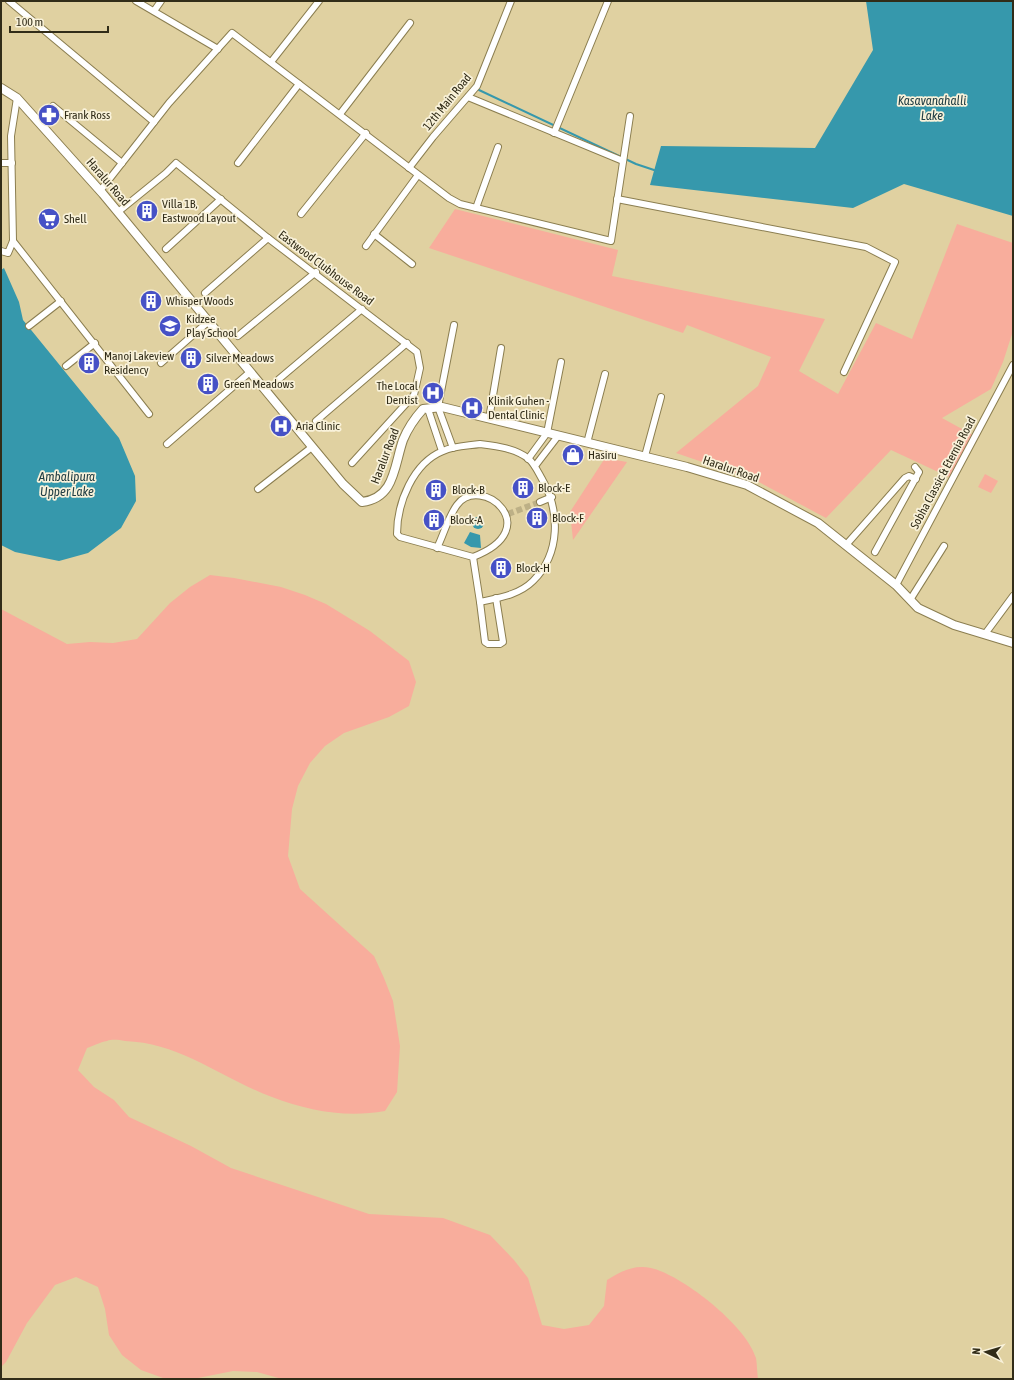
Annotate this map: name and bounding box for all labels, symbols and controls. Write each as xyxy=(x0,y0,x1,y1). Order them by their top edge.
scale bar xyxy=(10,8,108,34)
text: 100 m xyxy=(16,15,43,29)
street label: 12th Main Road xyxy=(420,71,474,133)
water label: Kasavanahalli Lake xyxy=(898,93,966,123)
pharmacy icon: Frank Ross xyxy=(36,102,62,128)
place label: Frank Ross xyxy=(64,108,110,122)
street label: Haralur Road xyxy=(84,155,132,209)
place label: Villa 1B, Eastwood Layout xyxy=(162,197,237,225)
building icon: Villa 1B, Eastwood Layout xyxy=(134,198,160,224)
supermarket icon: Shell xyxy=(36,206,62,232)
place label: Shell xyxy=(64,212,87,226)
street label: Eastwood Clubhouse Road xyxy=(276,228,376,308)
building icon: Whisper Woods xyxy=(138,288,164,314)
place label: Whisper Woods xyxy=(166,294,233,308)
place label: Kidzee Play School xyxy=(186,312,238,340)
school or university icon: Kidzee Play School xyxy=(157,313,183,339)
building icon: Silver Meadows xyxy=(178,345,204,371)
place label: Manoj Lakeview Residency xyxy=(104,349,174,377)
building icon: Manoj Lakeview Residency xyxy=(76,350,102,376)
place label: Silver Meadows xyxy=(206,351,274,365)
building icon: Green Meadows xyxy=(195,371,221,397)
place label: Green Meadows xyxy=(224,377,294,391)
place label: The Local Dentist xyxy=(377,379,419,407)
hospital icon: The Local Dentist xyxy=(420,380,446,406)
place label: Klinik Guhen - Dental Clinic xyxy=(488,394,549,422)
hospital icon: Klinik Guhen - Dental Clinic xyxy=(459,395,485,421)
hospital icon: Aria Clinic xyxy=(268,413,294,439)
street label: Sobha Classic & Eternia Road xyxy=(907,415,979,531)
place label: Aria Clinic xyxy=(296,419,340,433)
street label: Haralur Road xyxy=(368,426,402,486)
shop icon: Hasiru xyxy=(560,442,586,468)
place label: Hasiru xyxy=(588,448,617,462)
street label: Haralur Road xyxy=(701,453,761,485)
water label: Ambalipura Upper Lake xyxy=(38,469,95,499)
building icon: Block-E xyxy=(510,475,536,501)
building icon: Block-B xyxy=(423,477,449,503)
place label: Block-E xyxy=(538,481,570,495)
place label: Block-B xyxy=(452,483,485,497)
building icon: Block-F xyxy=(524,505,550,531)
building icon: Block-A xyxy=(421,507,447,533)
place label: Block-F xyxy=(552,511,584,525)
place label: Block-A xyxy=(450,513,483,527)
building icon: Block-H xyxy=(488,555,514,581)
place label: Block-H xyxy=(516,561,550,575)
north arrow xyxy=(966,1332,1006,1372)
text: N xyxy=(970,1347,982,1355)

